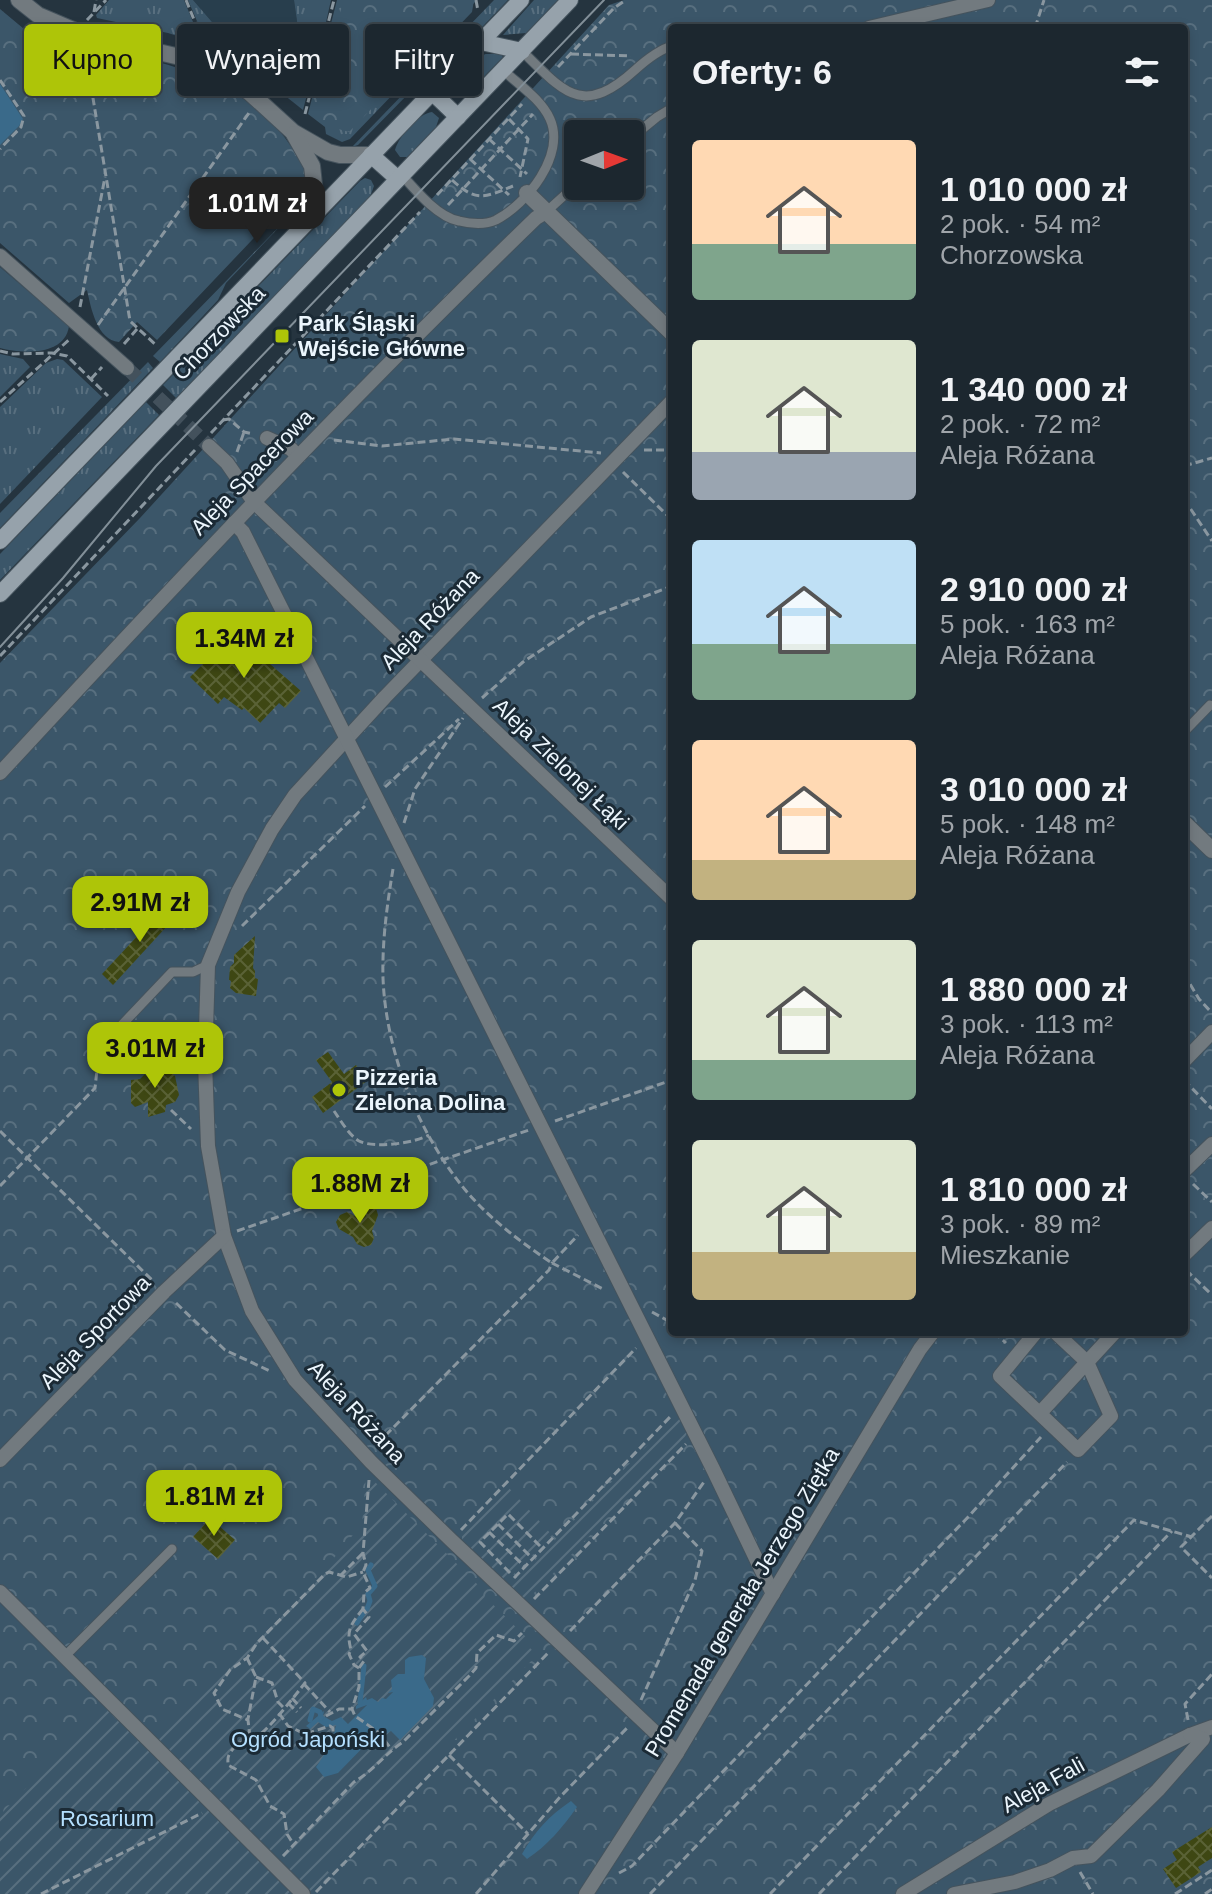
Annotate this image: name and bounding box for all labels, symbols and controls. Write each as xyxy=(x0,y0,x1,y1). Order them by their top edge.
chip: Kupno xyxy=(24,24,161,96)
chip: Wynajem xyxy=(177,24,349,96)
chip: Filtry xyxy=(365,24,482,96)
icon: filters xyxy=(1120,50,1164,94)
text: Oferty: 6 xyxy=(692,53,832,91)
north arrow xyxy=(564,120,644,200)
map controls xyxy=(564,120,644,200)
text: 1 010 000 zł xyxy=(940,170,1127,208)
icon: home xyxy=(756,172,852,268)
pin: 1.01M zł xyxy=(174,177,340,245)
text: 1.01M zł xyxy=(207,188,307,218)
text: 2 pok. · 54 m² xyxy=(940,209,1100,239)
text: Chorzowska xyxy=(940,240,1083,270)
street label: Chorzowska xyxy=(168,280,271,385)
place label: Park Śląski Wejście Główne xyxy=(298,311,465,361)
marker: Park Śląski Wejście Główne xyxy=(273,327,291,345)
text: 1 340 000 zł xyxy=(940,370,1127,408)
icon: home xyxy=(756,372,852,468)
street label: Aleja Spacerowa xyxy=(186,403,319,540)
text: 2 pok. · 72 m² xyxy=(940,409,1100,439)
text: Aleja Różana xyxy=(940,440,1095,470)
street label: Aleja Różana xyxy=(376,563,485,675)
text: 2 910 000 zł xyxy=(940,570,1127,608)
icon: home xyxy=(756,572,852,668)
text: 5 pok. · 163 m² xyxy=(940,609,1115,639)
pin: 1.34M zł xyxy=(161,612,327,680)
text: 1.34M zł xyxy=(194,623,294,653)
text: Aleja Różana xyxy=(940,640,1095,670)
street label: Aleja Zielonej Łąki xyxy=(488,693,634,835)
text: 3 010 000 zł xyxy=(940,770,1127,808)
icon: home xyxy=(756,772,852,868)
text: 5 pok. · 148 m² xyxy=(940,809,1115,839)
text: Aleja Różana xyxy=(940,840,1095,870)
pin: 2.91M zł xyxy=(57,876,223,944)
text: 2.91M zł xyxy=(90,887,190,917)
text: 1 880 000 zł xyxy=(940,970,1127,1008)
icon: home xyxy=(756,972,852,1068)
text: 3 pok. · 113 m² xyxy=(940,1009,1113,1039)
pin: 3.01M zł xyxy=(72,1022,238,1090)
text: 3.01M zł xyxy=(105,1033,205,1063)
text: Aleja Różana xyxy=(940,1040,1095,1070)
place label: Pizzeria Zielona Dolina xyxy=(355,1065,506,1115)
marker: Pizzeria Zielona Dolina xyxy=(330,1081,348,1099)
pin: 1.88M zł xyxy=(277,1157,443,1225)
text: 1.88M zł xyxy=(310,1168,410,1198)
text: 1 810 000 zł xyxy=(940,1170,1127,1208)
icon: home xyxy=(756,1172,852,1268)
text: 3 pok. · 89 m² xyxy=(940,1209,1100,1239)
text: Mieszkanie xyxy=(940,1240,1070,1270)
street label: Aleja Sportowa xyxy=(35,1270,156,1394)
street label: Aleja Różana xyxy=(303,1356,411,1469)
street label: Promenada generała Jerzego Ziętka xyxy=(640,1442,845,1761)
pin: 1.81M zł xyxy=(131,1470,297,1538)
text: 1.81M zł xyxy=(164,1481,264,1511)
park label: Ogród Japoński xyxy=(231,1727,385,1752)
street label: Aleja Fali xyxy=(997,1752,1089,1818)
park label: Rosarium xyxy=(60,1806,154,1831)

